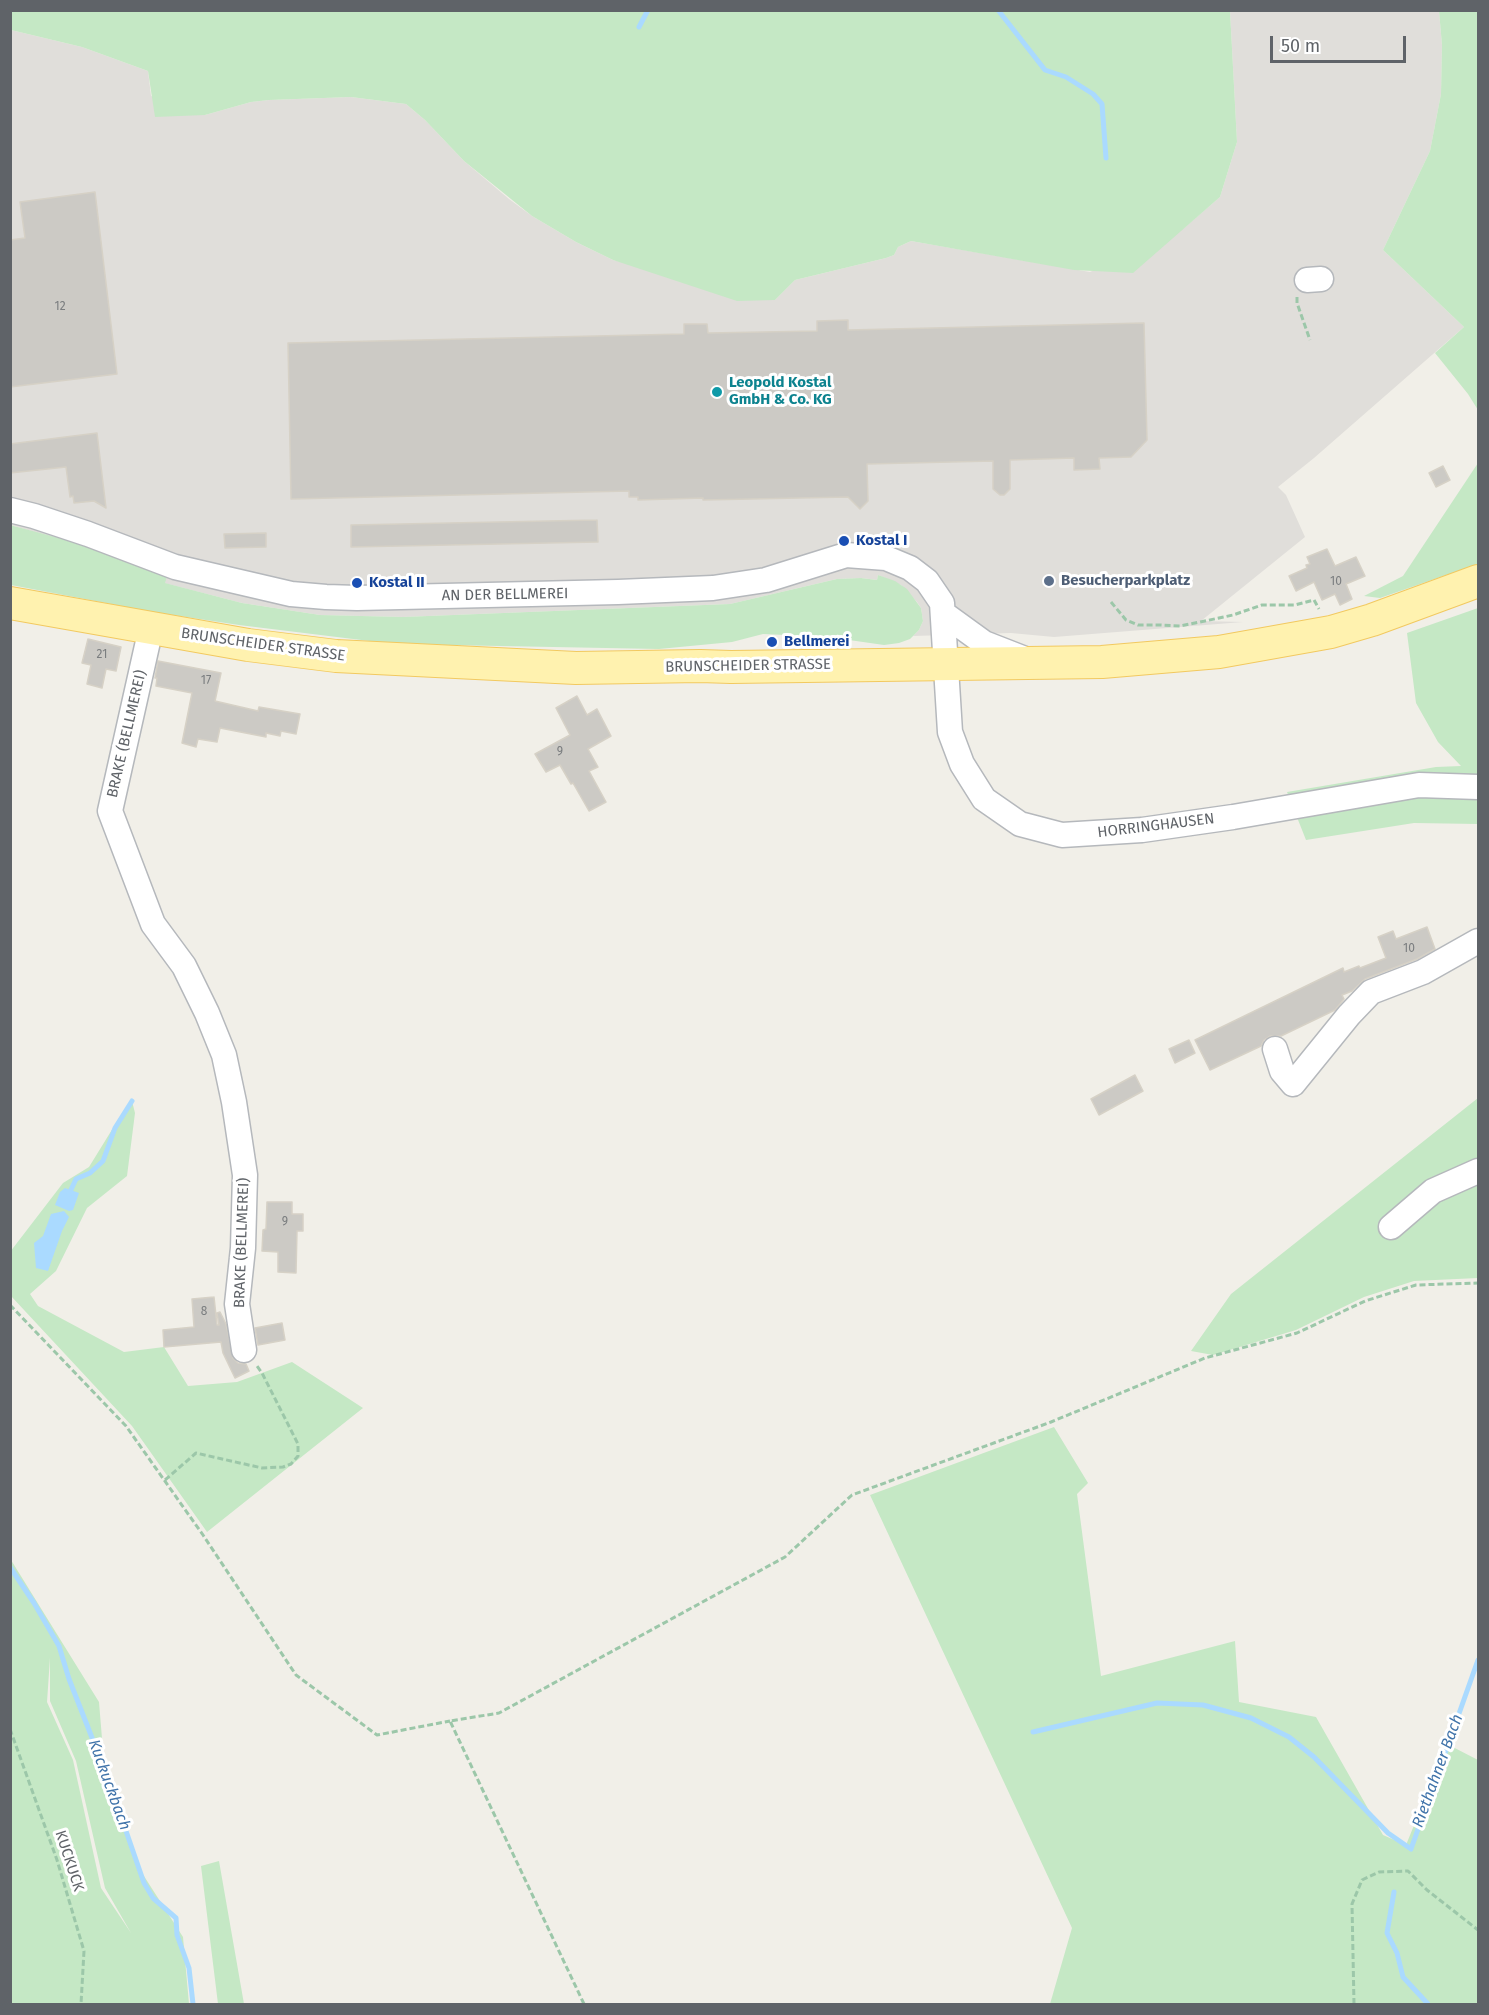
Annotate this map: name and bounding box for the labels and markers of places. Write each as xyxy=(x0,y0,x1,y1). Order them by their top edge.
place label: Leopold Kostal GmbH & Co. KG xyxy=(729,374,832,409)
marker: Leopold Kostal GmbH & Co. KG xyxy=(710,385,724,399)
place label: Kostal I xyxy=(856,532,907,550)
marker: Kostal I xyxy=(837,534,851,548)
place label: Besucherparkplatz xyxy=(1061,572,1190,590)
place label: Kostal II xyxy=(369,574,425,592)
marker: Besucherparkplatz xyxy=(1042,574,1056,588)
marker: Kostal II xyxy=(350,576,364,590)
place label: Bellmerei xyxy=(784,633,849,651)
marker: Bellmerei xyxy=(765,635,779,649)

